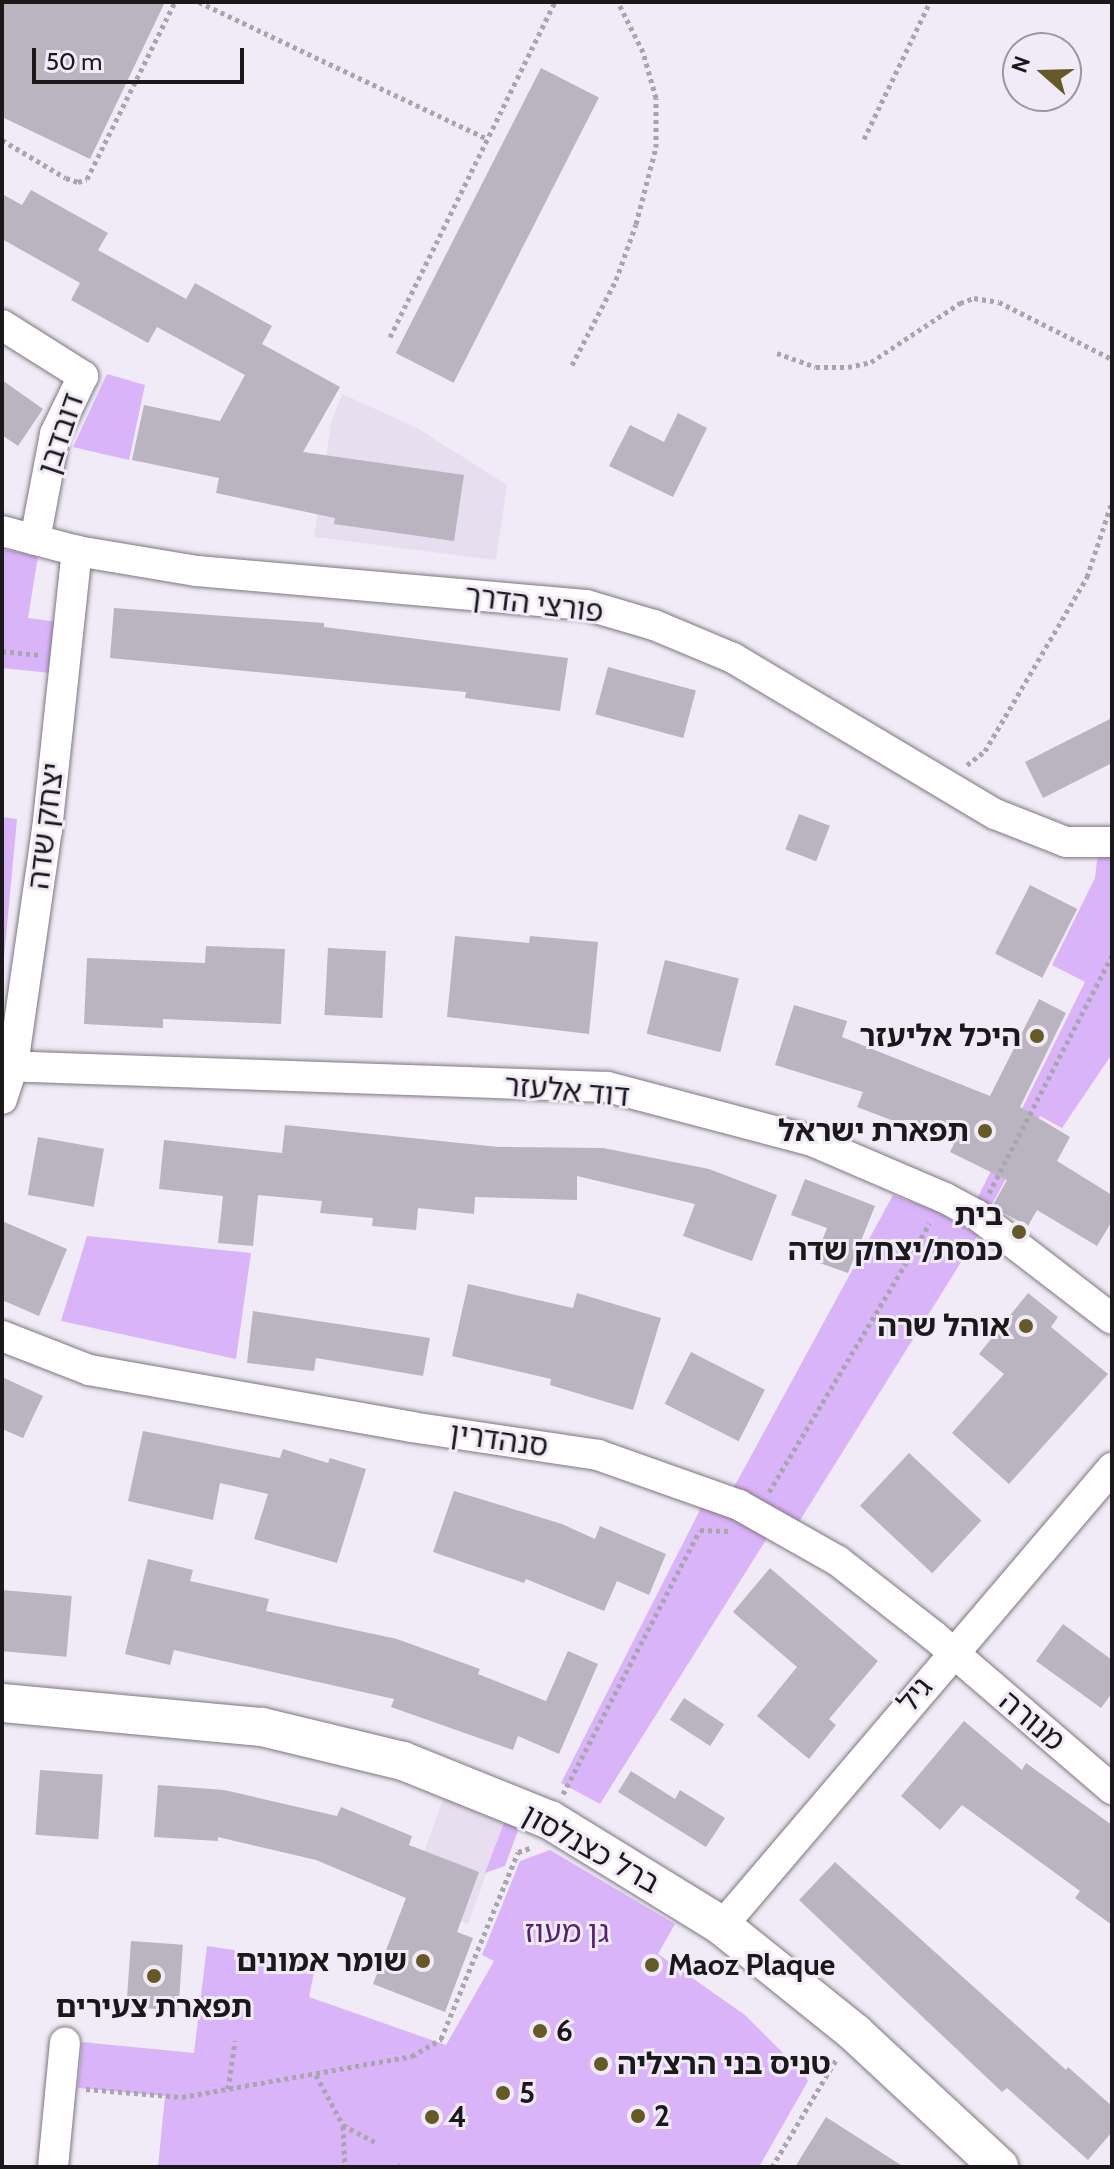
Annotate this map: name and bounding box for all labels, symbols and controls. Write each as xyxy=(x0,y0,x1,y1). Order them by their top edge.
scale bar xyxy=(36,32,248,82)
north arrow xyxy=(1002,32,1082,112)
text: 50 m xyxy=(46,47,102,76)
text: N xyxy=(1006,52,1036,76)
street label: דובדבן xyxy=(30,388,92,480)
street label: פורצי הדרך xyxy=(462,578,606,630)
street label: יצחק שדה xyxy=(20,761,72,891)
place label: היכל אליעזר xyxy=(859,1018,1021,1054)
marker: היכל אליעזר xyxy=(1028,1027,1046,1045)
street label: דוד אלעזר xyxy=(503,1068,631,1114)
place label: תפארת ישראל xyxy=(778,1113,969,1149)
marker: תפארת ישראל xyxy=(976,1122,994,1140)
place label: בית כנסת/יצחק שדה xyxy=(788,1197,1003,1268)
marker: בית כנסת/יצחק שדה xyxy=(1010,1223,1028,1241)
place label: אוהל שרה xyxy=(877,1308,1010,1344)
marker: אוהל שרה xyxy=(1017,1317,1035,1335)
street label: סנהדרין xyxy=(447,1415,551,1465)
street label: גיל xyxy=(890,1670,940,1720)
street label: מנורה xyxy=(992,1683,1072,1759)
street label: ברל כצנלסון xyxy=(516,1797,666,1901)
park label: גן מעוז xyxy=(525,1914,609,1950)
place label: שומר אמונים xyxy=(236,1943,407,1979)
place label: Maoz Plaque xyxy=(668,1947,835,1983)
marker: שומר אמונים xyxy=(414,1952,432,1970)
marker: Maoz Plaque xyxy=(643,1956,661,1974)
marker: תפארת צעירים xyxy=(145,1967,163,1985)
place label: תפארת צעירים xyxy=(56,1989,252,2025)
place label: 6 xyxy=(556,2013,573,2049)
marker: 6 xyxy=(531,2022,549,2040)
place label: טניס בני הרצליה xyxy=(617,2046,831,2082)
marker: טניס בני הרצליה xyxy=(592,2055,610,2073)
place label: 5 xyxy=(519,2075,535,2111)
marker: 5 xyxy=(494,2084,512,2102)
place label: 2 xyxy=(654,2098,670,2134)
place label: 4 xyxy=(448,2099,467,2135)
marker: 2 xyxy=(629,2107,647,2125)
marker: 4 xyxy=(423,2108,441,2126)

